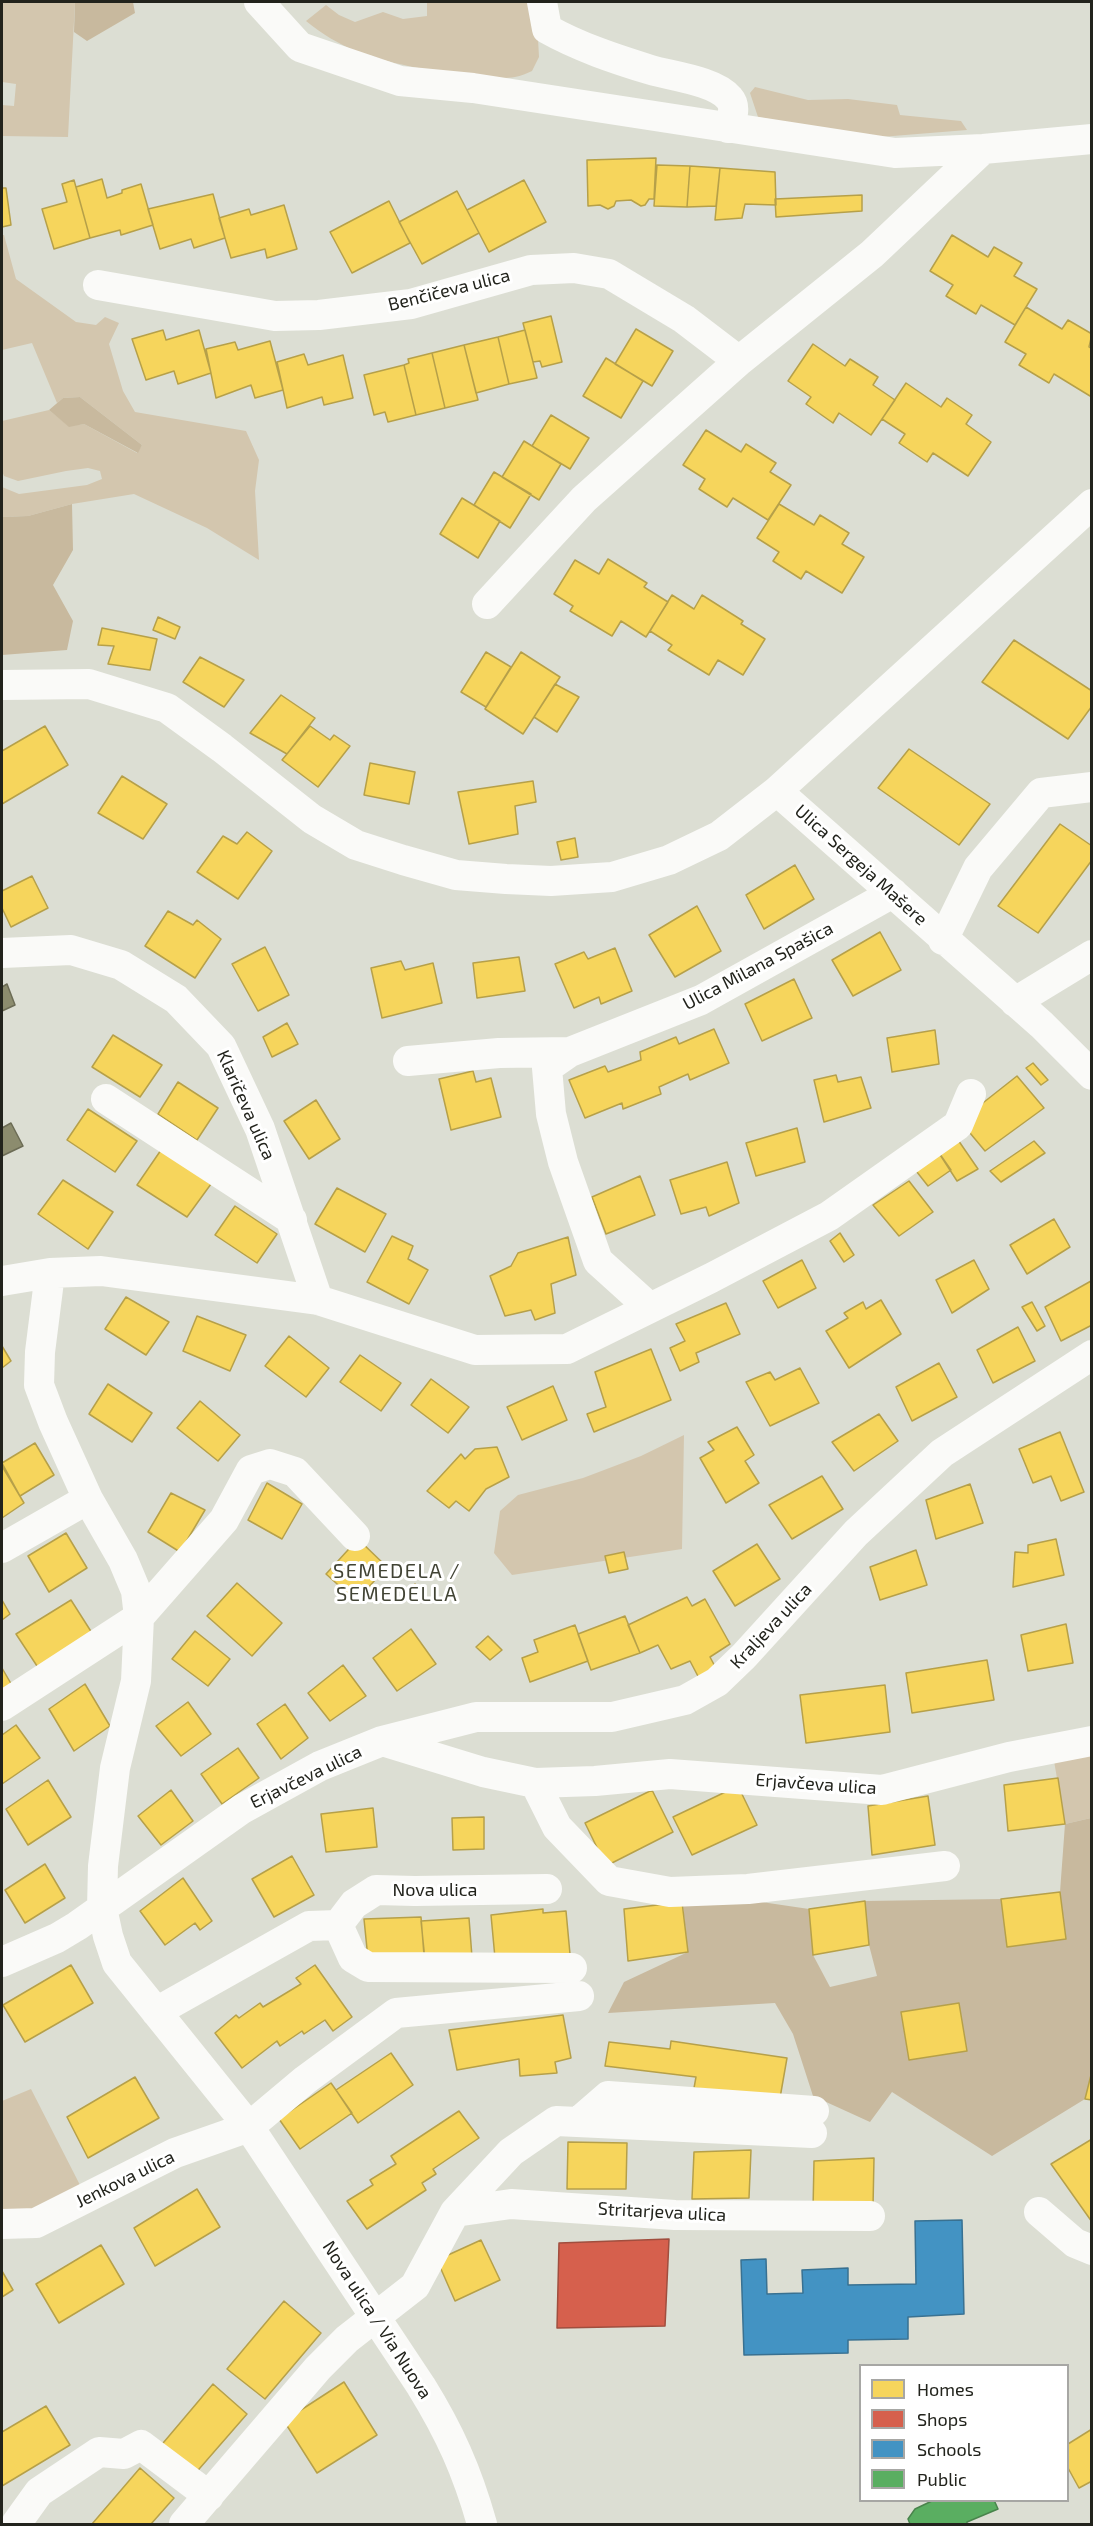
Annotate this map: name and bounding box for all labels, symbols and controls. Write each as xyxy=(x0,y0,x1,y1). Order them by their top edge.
street label: Benčičeva ulica xyxy=(386,264,512,316)
street label: Ulica Sergeja Mašere xyxy=(790,800,932,930)
street label: Ulica Milana Spašica xyxy=(679,917,837,1015)
street label: Klaričeva ulica xyxy=(212,1047,280,1163)
district label: SEMEDELA / SEMEDELLA xyxy=(333,1559,461,1606)
street label: Kraljeva ulica xyxy=(726,1579,816,1673)
street label: Erjavčeva ulica xyxy=(247,1741,365,1813)
street label: Erjavčeva ulica xyxy=(755,1769,877,1799)
street label: Nova ulica xyxy=(393,1879,477,1901)
street label: Jenkova ulica xyxy=(72,2146,178,2212)
street label: Stritarjeva ulica xyxy=(597,2198,727,2226)
street label: Nova ulica / Via Nuova xyxy=(318,2237,436,2403)
legend xyxy=(859,2364,1069,2502)
text: Homes xyxy=(917,2378,974,2400)
text: Shops xyxy=(917,2408,967,2430)
text: Schools xyxy=(917,2438,981,2460)
text: Public xyxy=(917,2468,967,2490)

